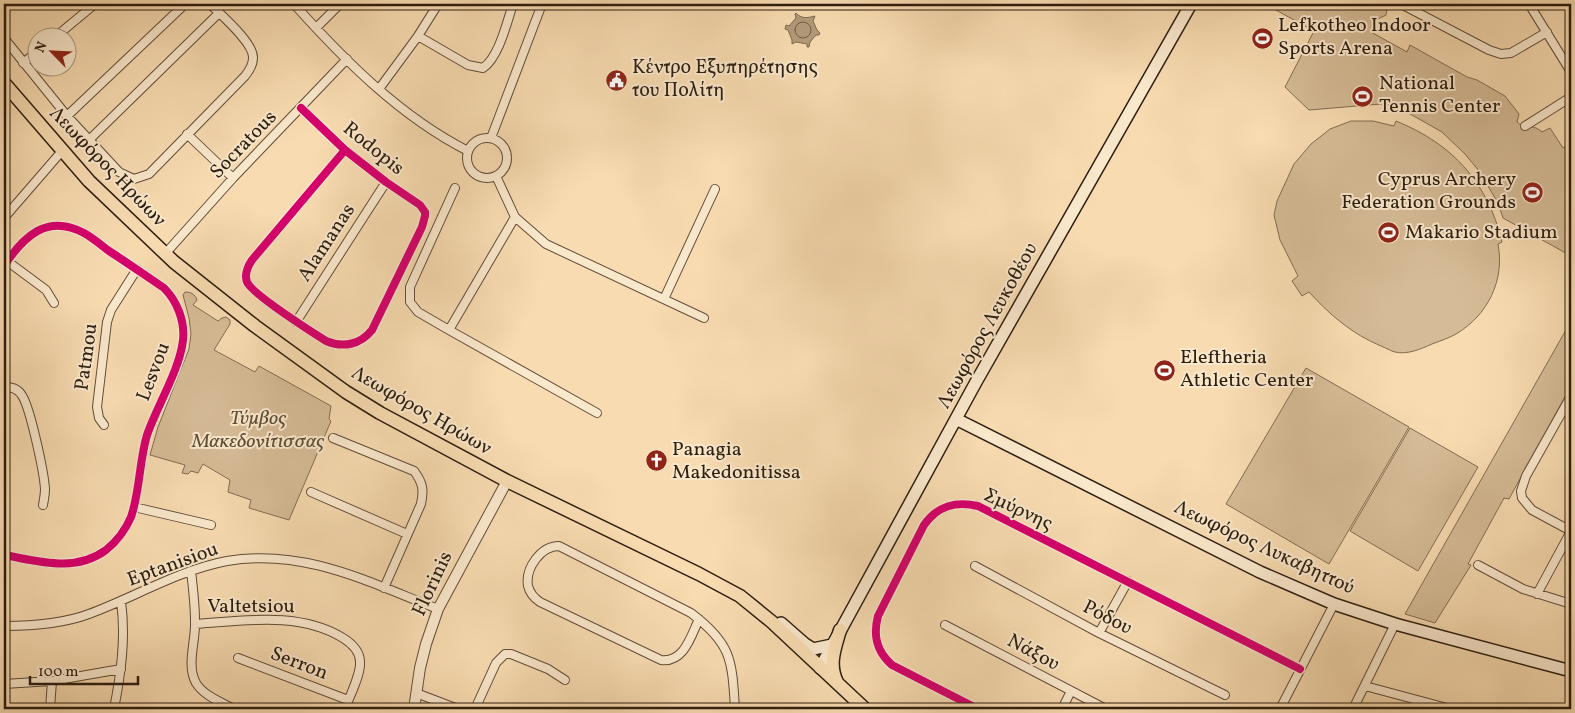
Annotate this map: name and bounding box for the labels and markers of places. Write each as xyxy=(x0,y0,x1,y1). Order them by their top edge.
place label: Lefkotheo Indoor Sports Arena xyxy=(1278,12,1431,63)
sports icon: Lefkotheo Indoor Sports Arena xyxy=(1250,26,1274,50)
place label: Κέντρο Εξυπηρέτησης του Πολίτη xyxy=(632,54,818,105)
public building icon: Κέντρο Εξυπηρέτησης του Πολίτη xyxy=(604,68,628,92)
place label: National Tennis Center xyxy=(1379,70,1500,121)
sports icon: National Tennis Center xyxy=(1351,84,1375,108)
place label: Cyprus Archery Federation Grounds xyxy=(1341,166,1516,217)
sports icon: Cyprus Archery Federation Grounds xyxy=(1520,180,1544,204)
place label: Makario Stadium xyxy=(1405,219,1558,247)
sports icon: Makario Stadium xyxy=(1377,221,1401,245)
place label: Eleftheria Athletic Center xyxy=(1180,344,1313,395)
sports icon: Eleftheria Athletic Center xyxy=(1152,358,1176,382)
place label: Panagia Makedonitissa xyxy=(672,436,801,487)
church icon: Panagia Makedonitissa xyxy=(644,449,668,473)

